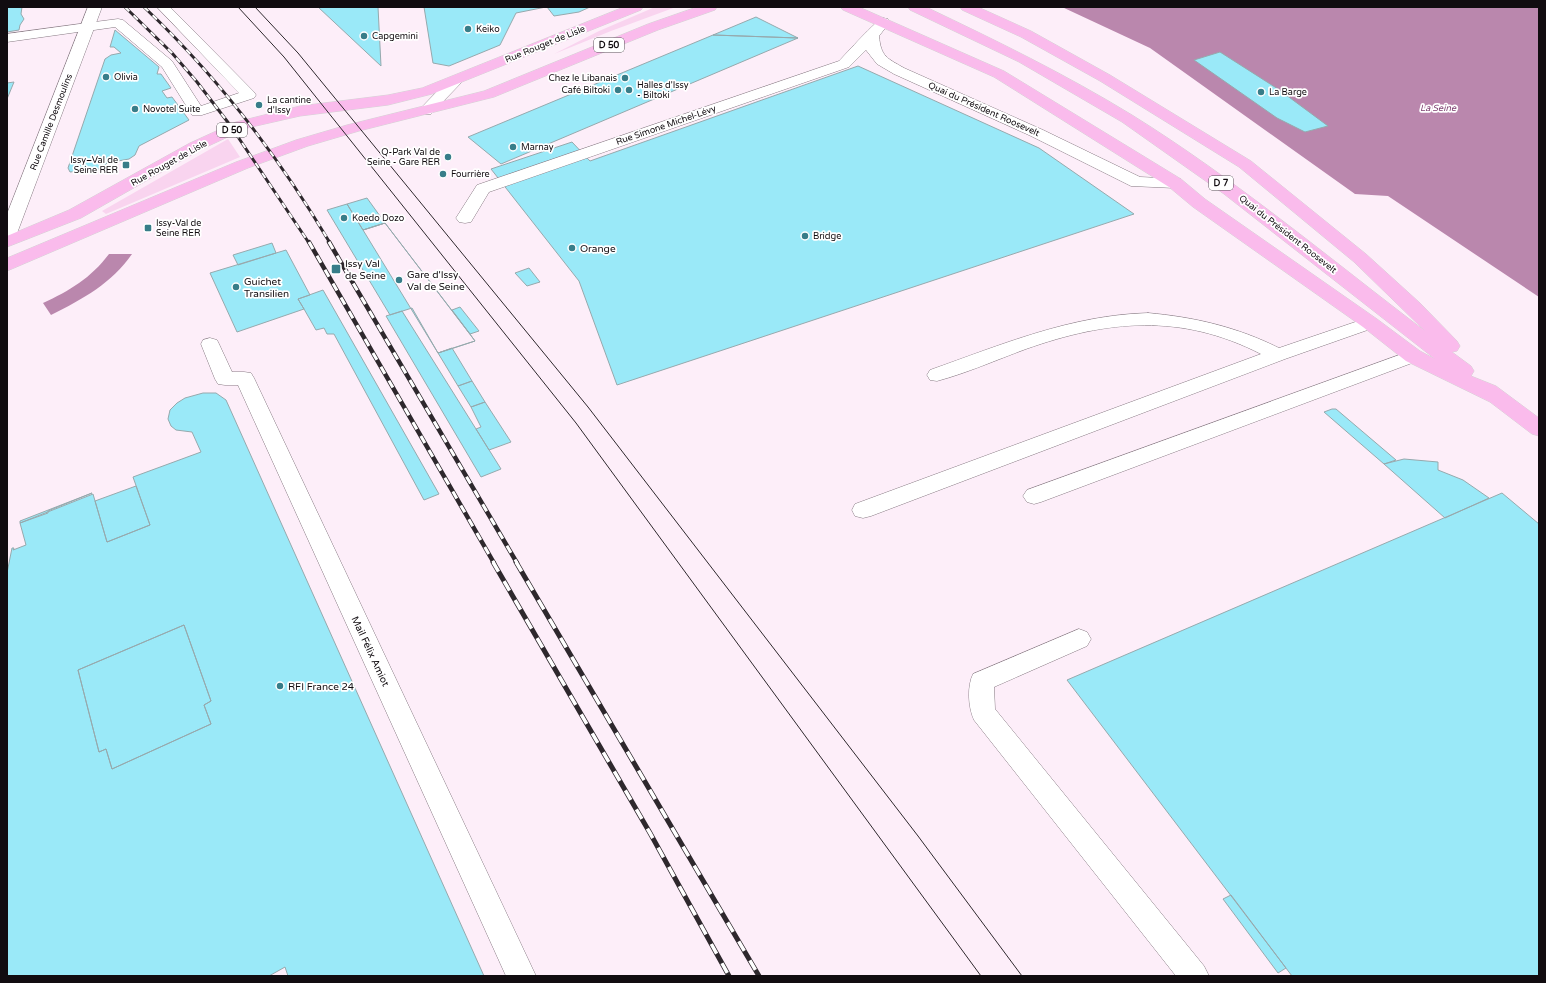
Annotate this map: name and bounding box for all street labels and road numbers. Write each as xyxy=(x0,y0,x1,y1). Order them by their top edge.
street label: Rue Rouget de Lisle xyxy=(504,23,587,66)
road number: D 50 xyxy=(594,38,624,52)
street label: Rue Camille Desmoulins xyxy=(28,72,75,172)
street label: Quai du Président Roosevelt xyxy=(926,80,1042,139)
street label: Rue Simone Michel-Lévy xyxy=(615,103,718,148)
road number: D 50 xyxy=(217,123,247,137)
street label: Rue Rouget de Lisle xyxy=(129,138,209,189)
road number: D 7 xyxy=(1209,176,1233,190)
street label: Quai du Président Roosevelt xyxy=(1237,193,1339,276)
street label: Mail Félix Amiot xyxy=(349,614,392,689)

